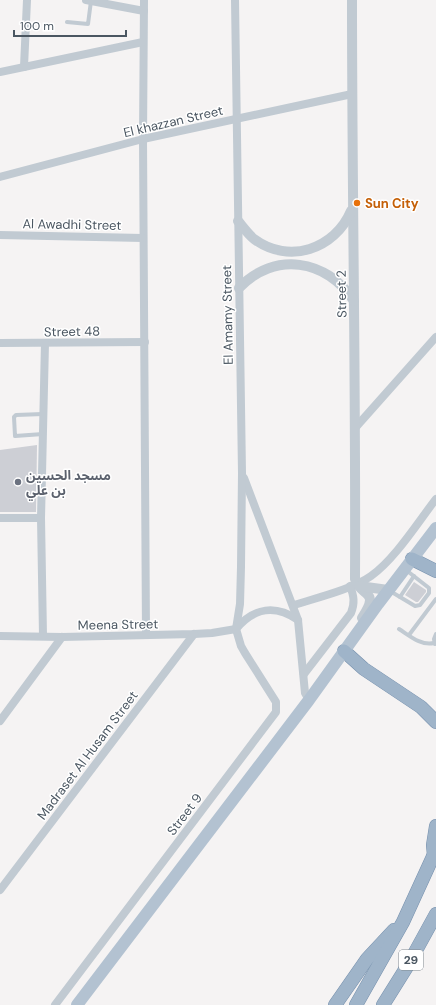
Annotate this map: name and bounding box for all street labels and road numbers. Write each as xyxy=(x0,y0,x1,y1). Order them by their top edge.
street label: El khazzan Street xyxy=(122,102,224,141)
street label: Al Awadhi Street xyxy=(22,215,122,234)
street label: El Amamy Street xyxy=(218,265,237,365)
street label: Street 2 xyxy=(333,270,350,318)
street label: Street 48 xyxy=(44,323,100,340)
street label: Meena Street xyxy=(78,615,158,634)
street label: Madraset Al Husam Street xyxy=(33,687,141,823)
street label: Street 9 xyxy=(163,790,206,839)
road number: 29 xyxy=(399,950,423,970)

